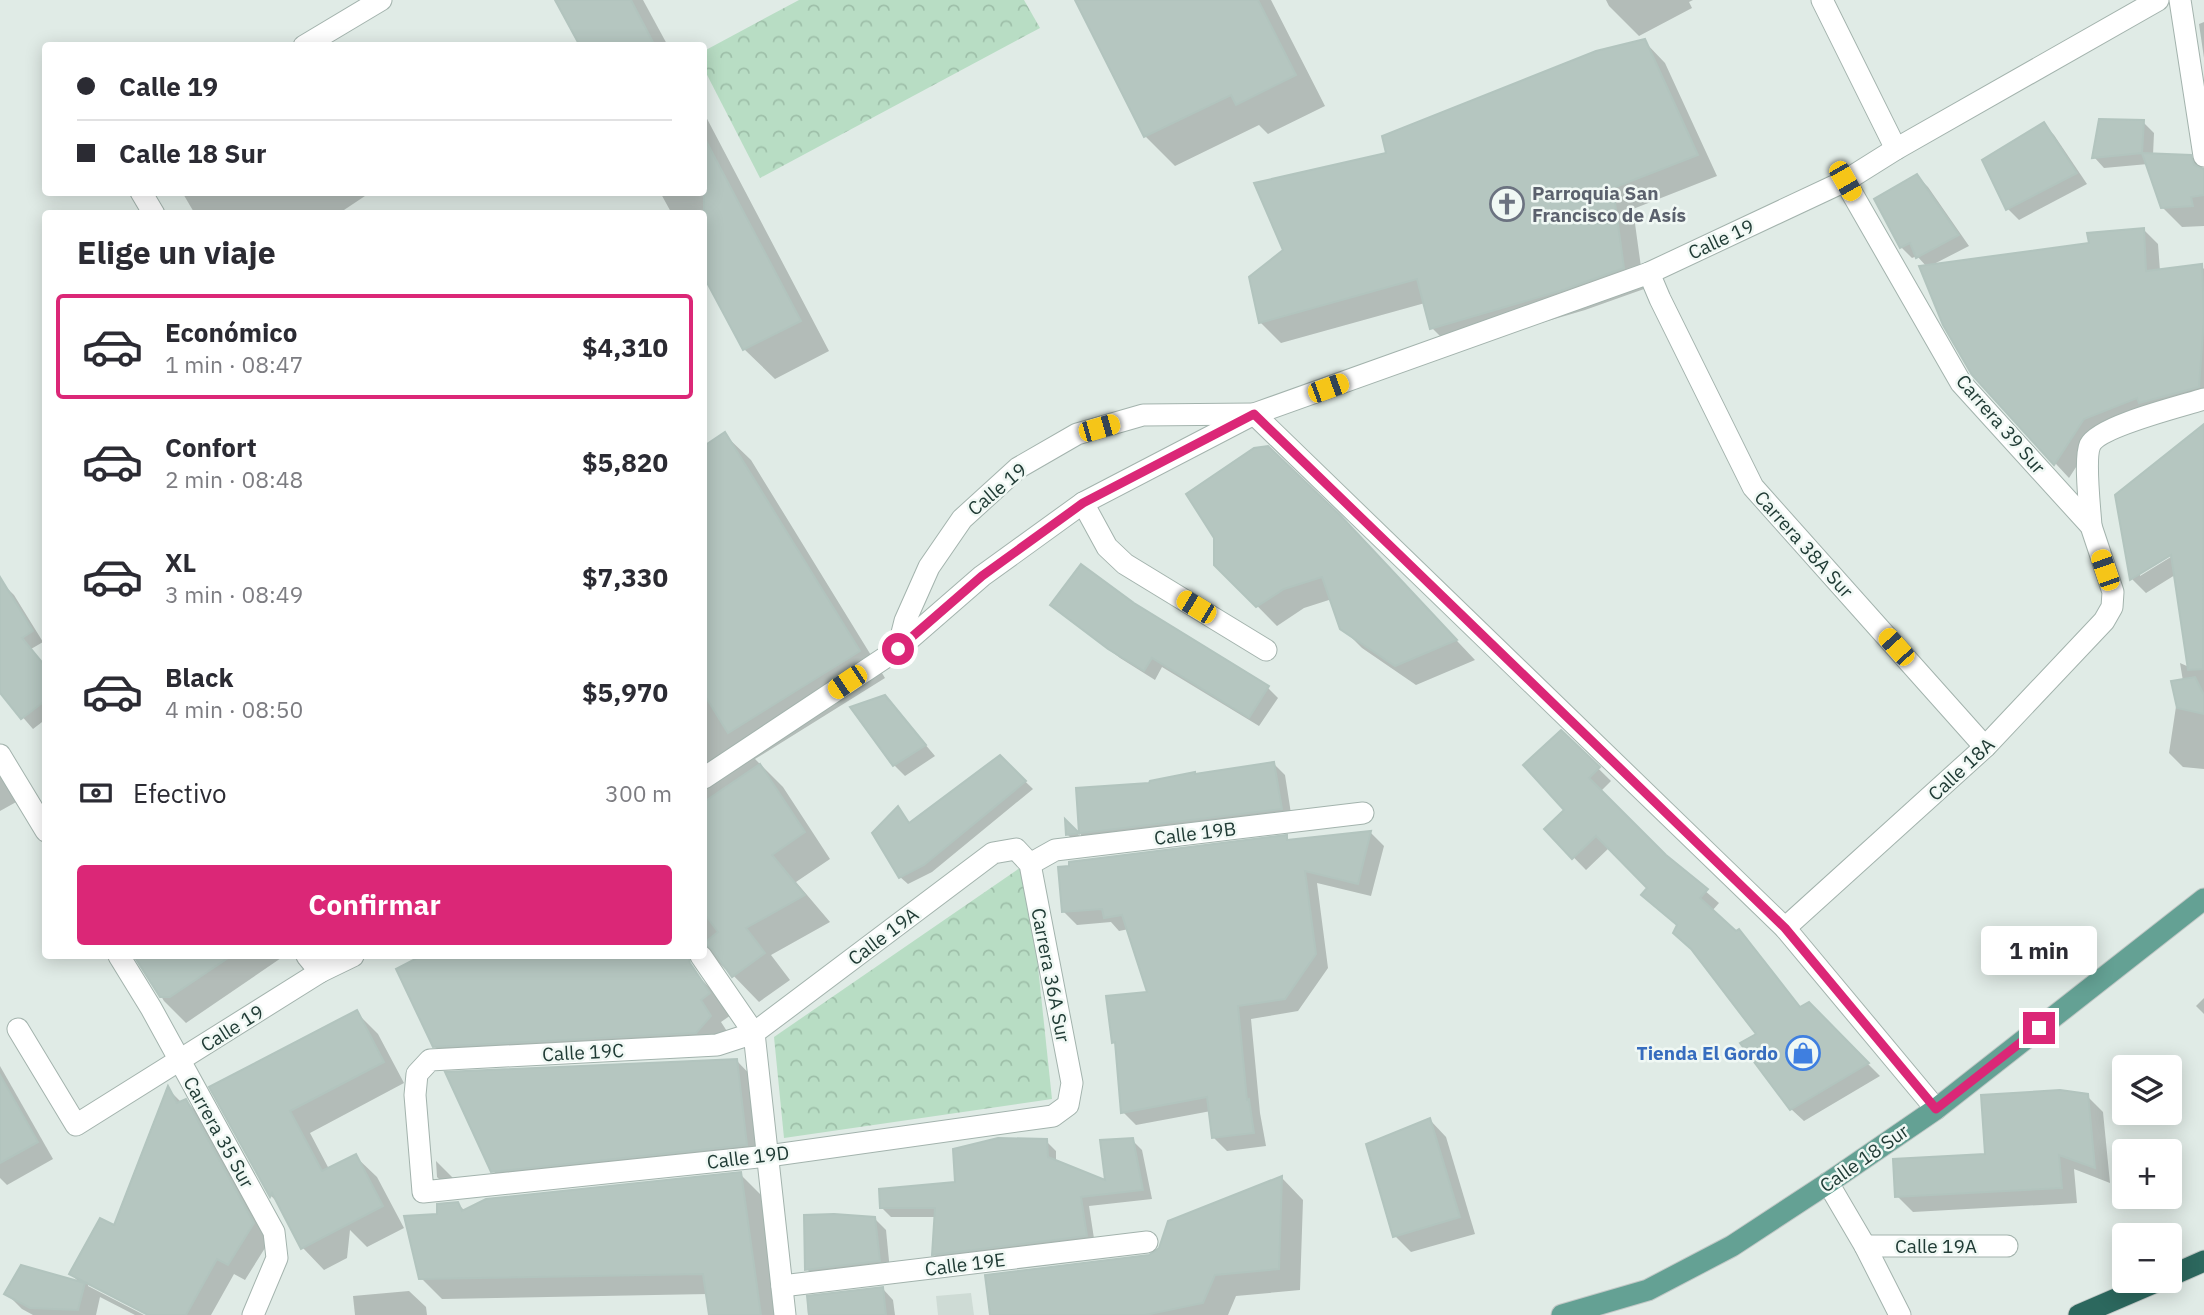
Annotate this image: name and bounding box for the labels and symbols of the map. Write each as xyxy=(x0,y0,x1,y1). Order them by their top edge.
car xyxy=(1826,158,1865,204)
place label: Parroquia San Francisco de Asís xyxy=(1532,181,1686,227)
church icon: Parroquia San Francisco de Asís xyxy=(1488,185,1526,223)
street label: Calle 19 xyxy=(1684,213,1758,265)
street label: Carrera 39 Sur xyxy=(1951,369,2051,479)
car xyxy=(1305,371,1352,405)
car xyxy=(1076,412,1123,444)
street label: Calle 19 xyxy=(963,457,1031,521)
street label: Carrera 38A Sur xyxy=(1750,485,1858,603)
car xyxy=(2089,547,2122,593)
car xyxy=(1173,587,1220,627)
car xyxy=(1875,624,1918,670)
route start xyxy=(882,633,914,665)
car xyxy=(824,662,871,702)
street label: Calle 18A xyxy=(1923,732,1999,806)
street label: Calle 19B xyxy=(1153,816,1237,850)
street label: Calle 19A xyxy=(843,902,923,970)
street label: Carrera 36A Sur xyxy=(1026,906,1076,1044)
callout: 1 min xyxy=(1981,926,2097,976)
street label: Calle 19 xyxy=(196,999,268,1057)
route end xyxy=(2023,1012,2055,1044)
shop icon: Tienda El Gordo xyxy=(1784,1034,1822,1072)
street label: Calle 19C xyxy=(542,1038,625,1066)
place label: Tienda El Gordo xyxy=(1637,1041,1778,1065)
street label: Carrera 35 Sur xyxy=(178,1072,260,1192)
street label: Calle 18 Sur xyxy=(1815,1119,1913,1197)
street label: Calle 19D xyxy=(706,1140,790,1174)
street label: Calle 19A xyxy=(1895,1234,1977,1258)
street label: Calle 19E xyxy=(923,1247,1007,1281)

